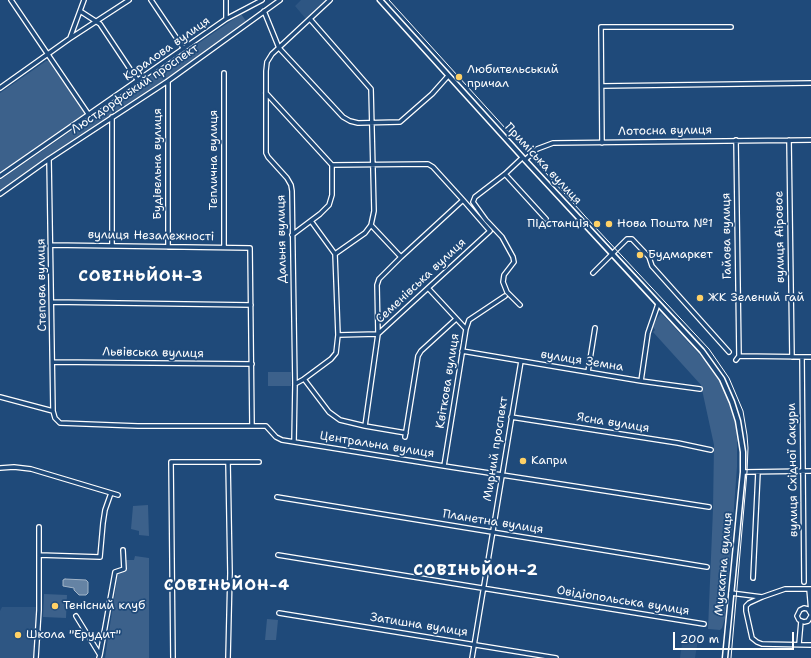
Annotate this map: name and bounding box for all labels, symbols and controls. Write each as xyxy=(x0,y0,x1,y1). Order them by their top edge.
street label: Коралова вулиця xyxy=(121,14,213,84)
street label: Люстдорфський проспект xyxy=(69,41,201,137)
place label: Любительський причал xyxy=(467,63,559,91)
marker: Любительський причал xyxy=(454,72,464,82)
street label: Будівельна вулиця xyxy=(151,108,165,220)
street label: Теплична вулиця xyxy=(207,110,221,210)
street label: Приміська вулиця xyxy=(501,120,585,208)
street label: Лотосна вулиця xyxy=(618,123,712,139)
street label: вулиця Аіровое xyxy=(772,191,788,283)
street label: Гайова вулиця xyxy=(719,193,735,279)
street label: Дальня вулиця xyxy=(274,195,290,283)
place label: Підстанція xyxy=(527,217,589,231)
place label: Нова Пошта №1 xyxy=(617,217,713,231)
marker: Підстанція xyxy=(592,219,602,229)
marker: Нова Пошта №1 xyxy=(604,219,614,229)
street label: вулиця Незалежності xyxy=(88,228,214,244)
street label: Семенівська вулиця xyxy=(373,235,469,327)
street label: Степова вулиця xyxy=(34,238,50,332)
place label: Будмаркет xyxy=(648,248,713,262)
marker: Будмаркет xyxy=(635,250,645,260)
district label: СОВІНЬЙОН-3 xyxy=(78,267,204,287)
place label: ЖК Зелений гай xyxy=(708,291,804,305)
marker: ЖК Зелений гай xyxy=(695,293,705,303)
street label: Квіткова вулиця xyxy=(433,332,463,430)
street label: Львівська вулиця xyxy=(102,345,204,361)
street label: вулиця Земна xyxy=(540,347,624,375)
street label: Мирний проспект xyxy=(481,396,511,502)
street label: вулиця Східної Сакури xyxy=(785,403,801,537)
street label: Ясна вулиця xyxy=(576,410,650,436)
street label: Центральна вулиця xyxy=(319,429,435,461)
place label: Капри xyxy=(531,454,567,468)
marker: Капри xyxy=(518,456,528,466)
street label: Планетна вулиця xyxy=(442,507,544,537)
street label: Мускатна вулиця xyxy=(712,512,736,616)
district label: СОВІНЬЙОН-2 xyxy=(413,561,539,581)
district label: СОВІНЬЙОН-4 xyxy=(164,576,290,596)
street label: Овідіопольська вулиця xyxy=(556,583,690,619)
place label: Тенісний клуб xyxy=(63,599,145,613)
marker: Тенісний клуб xyxy=(50,601,60,611)
street label: Затишна вулиця xyxy=(369,610,469,640)
scale bar xyxy=(675,624,796,650)
place label: Школа "Ерудит" xyxy=(26,628,121,642)
marker: Школа "Ерудит" xyxy=(13,630,23,640)
text: 200 m xyxy=(680,631,719,647)

